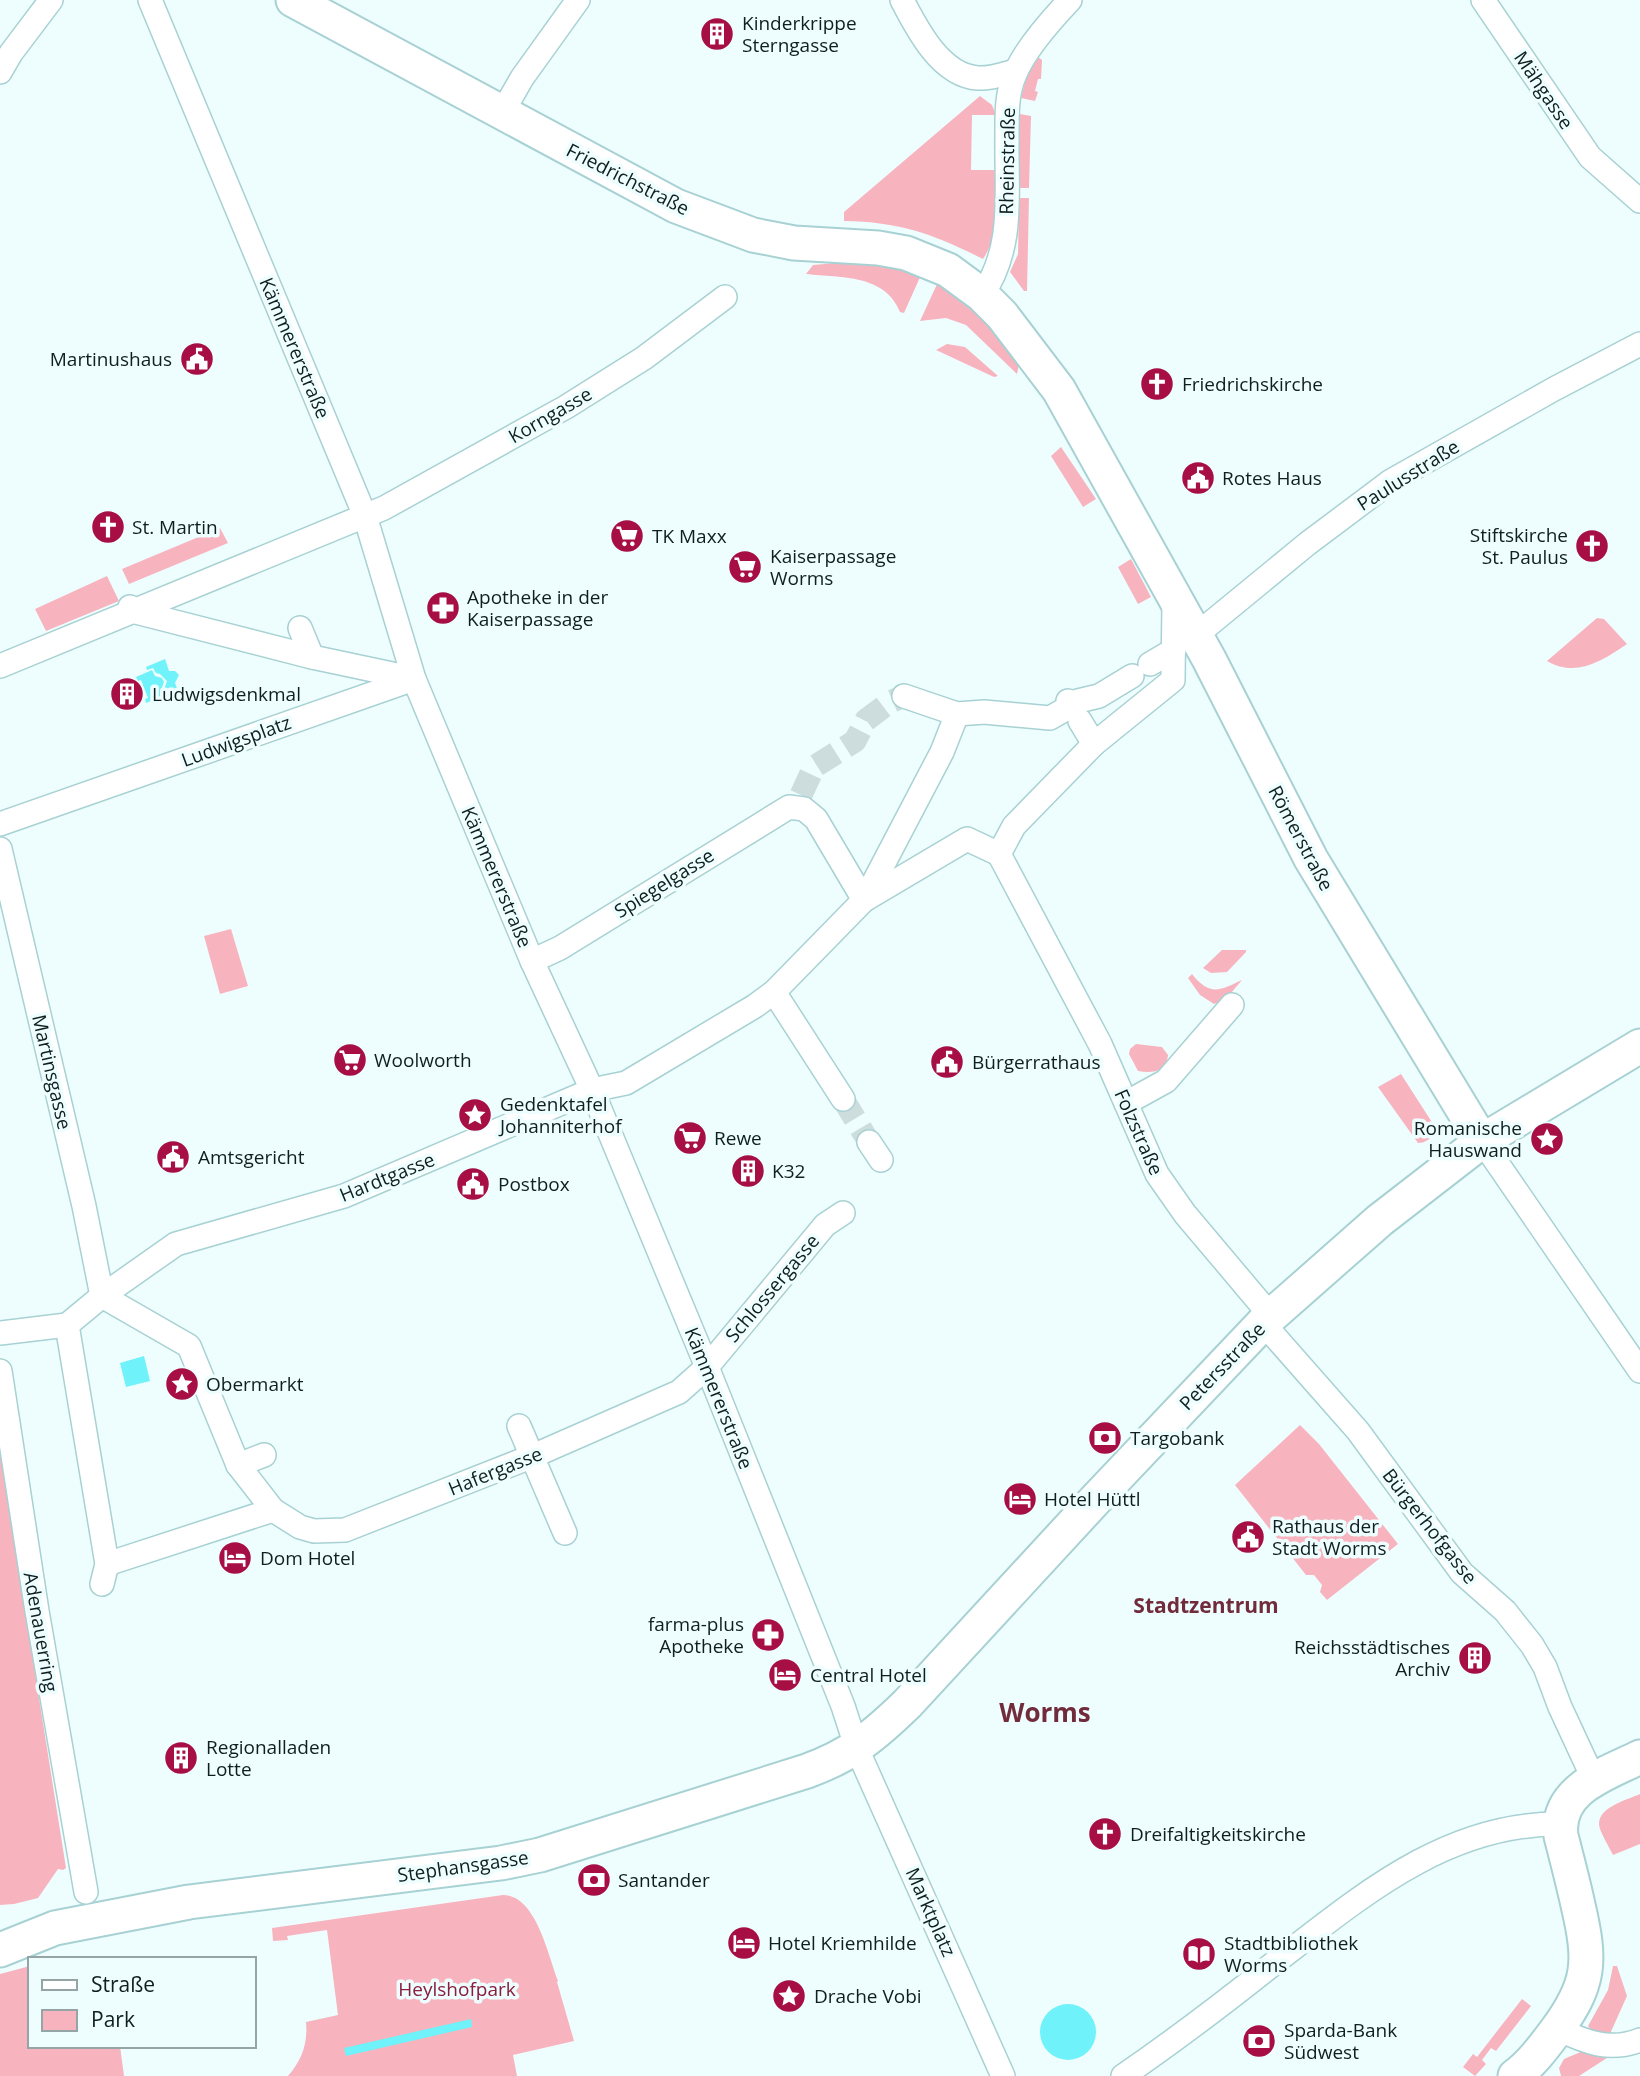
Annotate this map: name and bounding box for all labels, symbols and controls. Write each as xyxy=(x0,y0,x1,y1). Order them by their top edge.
place label: Kinderkrippe Sterngasse xyxy=(742,10,857,58)
building icon: Kinderkrippe Sterngasse xyxy=(698,15,736,53)
street label: Mähgasse xyxy=(1508,46,1580,134)
street label: Rheinstraße xyxy=(993,107,1021,215)
street label: Friedrichstraße xyxy=(562,137,694,221)
street label: Kämmererstraße xyxy=(254,273,336,423)
public building icon: Martinushaus xyxy=(178,340,216,378)
place label: Martinushaus xyxy=(50,346,172,372)
church icon: Friedrichskirche xyxy=(1138,365,1176,403)
place label: Friedrichskirche xyxy=(1182,371,1323,397)
street label: Korngasse xyxy=(504,381,596,449)
street label: Paulusstraße xyxy=(1352,433,1464,517)
public building icon: Rotes Haus xyxy=(1179,459,1217,497)
place label: Rotes Haus xyxy=(1222,465,1322,491)
church icon: St. Martin xyxy=(89,508,127,546)
place label: St. Martin xyxy=(132,514,218,540)
supermarket icon: TK Maxx xyxy=(608,517,646,555)
place label: Stiftskirche St. Paulus xyxy=(1470,522,1568,570)
place label: TK Maxx xyxy=(652,523,727,549)
church icon: Stiftskirche St. Paulus xyxy=(1573,527,1611,565)
place label: Kaiserpassage Worms xyxy=(770,543,896,591)
supermarket icon: Kaiserpassage Worms xyxy=(726,548,764,586)
place label: Apotheke in der Kaiserpassage xyxy=(467,584,608,632)
pharmacy icon: Apotheke in der Kaiserpassage xyxy=(424,589,462,627)
building icon: Ludwigsdenkmal xyxy=(108,675,146,713)
place label: Ludwigsdenkmal xyxy=(152,681,301,707)
street label: Ludwigsplatz xyxy=(178,709,294,773)
street label: Römerstraße xyxy=(1262,781,1340,895)
street label: Kämmererstraße xyxy=(456,802,538,952)
street label: Spiegelgasse xyxy=(609,842,719,924)
street label: Martinsgasse xyxy=(26,1012,78,1132)
supermarket icon: Woolworth xyxy=(331,1041,369,1079)
public building icon: Bürgerrathaus xyxy=(928,1043,966,1081)
place label: Woolworth xyxy=(374,1047,472,1073)
place label: Bürgerrathaus xyxy=(972,1049,1100,1075)
street label: Folzstraße xyxy=(1108,1085,1170,1179)
place label: Gedenktafel Johanniterhof xyxy=(498,1091,623,1139)
place icon: Gedenktafel Johanniterhof xyxy=(456,1096,494,1134)
place label: Romanische Hauswand xyxy=(1414,1115,1522,1163)
supermarket icon: Rewe xyxy=(671,1119,709,1157)
place icon: Romanische Hauswand xyxy=(1528,1120,1566,1158)
place label: Rewe xyxy=(714,1125,762,1151)
public building icon: Amtsgericht xyxy=(154,1138,192,1176)
place label: Amtsgericht xyxy=(198,1144,305,1170)
street label: Hardtgasse xyxy=(336,1146,438,1208)
building icon: K32 xyxy=(729,1152,767,1190)
place label: K32 xyxy=(772,1158,805,1184)
public building icon: Postbox xyxy=(454,1165,492,1203)
place label: Postbox xyxy=(498,1171,570,1197)
street label: Schlossergasse xyxy=(719,1228,825,1348)
street label: Petersstraße xyxy=(1173,1316,1271,1416)
street label: Kämmererstraße xyxy=(679,1323,759,1473)
place icon: Obermarkt xyxy=(163,1365,201,1403)
place label: Obermarkt xyxy=(206,1371,304,1397)
bank icon: Targobank xyxy=(1086,1419,1124,1457)
place label: Targobank xyxy=(1130,1425,1224,1451)
street label: Hafergasse xyxy=(444,1440,546,1502)
street label: Bürgerhofgasse xyxy=(1377,1463,1483,1589)
hotel icon: Hotel Hüttl xyxy=(1001,1480,1039,1518)
place label: Hotel Hüttl xyxy=(1044,1486,1141,1512)
place label: Rathaus der Stadt Worms xyxy=(1272,1513,1386,1561)
public building icon: Rathaus der Stadt Worms xyxy=(1229,1518,1267,1556)
hotel icon: Dom Hotel xyxy=(216,1539,254,1577)
place label: Dom Hotel xyxy=(260,1545,355,1571)
street label: Adenauerring xyxy=(18,1570,64,1694)
district label: Stadtzentrum xyxy=(1133,1591,1279,1619)
place label: farma-plus Apotheke xyxy=(648,1611,744,1659)
pharmacy icon: farma-plus Apotheke xyxy=(749,1616,787,1654)
place label: Reichsstädtisches Archiv xyxy=(1294,1634,1451,1682)
building icon: Reichsstädtisches Archiv xyxy=(1456,1639,1494,1677)
hotel icon: Central Hotel xyxy=(766,1656,804,1694)
place label: Central Hotel xyxy=(810,1662,927,1688)
district label: Worms xyxy=(999,1694,1091,1730)
place label: Regionalladen Lotte xyxy=(206,1734,331,1782)
building icon: Regionalladen Lotte xyxy=(162,1739,200,1777)
church icon: Dreifaltigkeitskirche xyxy=(1086,1815,1124,1853)
place label: Dreifaltigkeitskirche xyxy=(1130,1821,1306,1847)
street label: Stephansgasse xyxy=(396,1844,530,1888)
bank icon: Santander xyxy=(575,1861,613,1899)
street label: Marktplatz xyxy=(900,1863,962,1961)
place label: Santander xyxy=(618,1867,710,1893)
hotel icon: Hotel Kriemhilde xyxy=(725,1924,763,1962)
place label: Hotel Kriemhilde xyxy=(768,1930,917,1956)
place label: Stadtbibliothek Worms xyxy=(1224,1930,1358,1978)
library icon: Stadtbibliothek Worms xyxy=(1180,1935,1218,1973)
legend xyxy=(28,1957,256,2048)
text: Straße xyxy=(91,1970,155,1998)
park label: Heylshofpark xyxy=(398,1976,516,2002)
place icon: Drache Vobi xyxy=(770,1977,808,2015)
place label: Drache Vobi xyxy=(814,1983,922,2009)
text: Park xyxy=(91,2005,135,2033)
place label: Sparda-Bank Südwest xyxy=(1284,2017,1397,2065)
bank icon: Sparda-Bank Südwest xyxy=(1240,2022,1278,2060)

